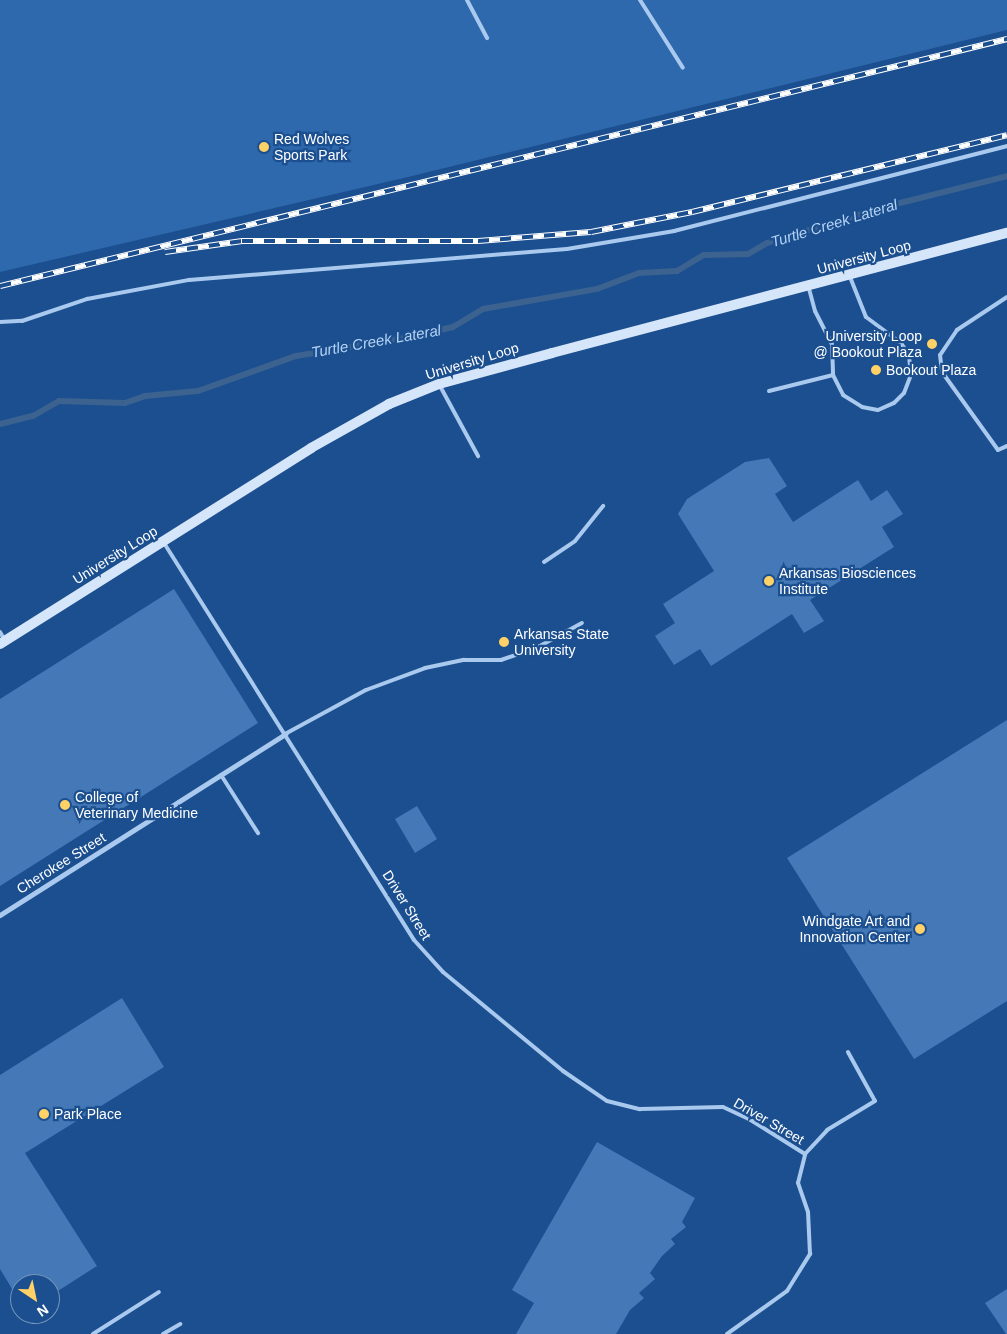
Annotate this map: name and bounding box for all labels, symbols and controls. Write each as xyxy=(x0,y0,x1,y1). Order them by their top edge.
place label: Red Wolves Sports Park xyxy=(274,131,349,164)
marker: Red Wolves Sports Park xyxy=(258,141,270,153)
water label: Turtle Creek Lateral xyxy=(769,195,899,251)
street label: University Loop xyxy=(815,236,913,278)
water label: Turtle Creek Lateral xyxy=(310,321,442,361)
place label: University Loop @ Bookout Plaza xyxy=(814,328,922,361)
marker: University Loop @ Bookout Plaza xyxy=(926,338,938,350)
street label: University Loop xyxy=(423,339,521,383)
place label: Bookout Plaza xyxy=(886,362,976,378)
marker: Bookout Plaza xyxy=(870,364,882,376)
street label: University Loop xyxy=(70,522,160,588)
place label: Arkansas Biosciences Institute xyxy=(779,565,916,598)
marker: Arkansas Biosciences Institute xyxy=(763,575,775,587)
place label: Arkansas State University xyxy=(514,626,609,658)
marker: Arkansas State University xyxy=(498,636,510,648)
place label: College of Veterinary Medicine xyxy=(75,789,198,822)
marker: College of Veterinary Medicine xyxy=(59,799,71,811)
street label: Cherokee Street xyxy=(13,829,109,897)
street label: Driver Street xyxy=(379,867,435,943)
place label: Windgate Art and Innovation Center xyxy=(799,913,910,946)
marker: Windgate Art and Innovation Center xyxy=(914,923,926,935)
street label: Driver Street xyxy=(731,1094,807,1148)
place label: Park Place xyxy=(54,1106,122,1122)
marker: Park Place xyxy=(38,1108,50,1120)
north arrow xyxy=(10,1274,60,1324)
text: N xyxy=(34,1301,51,1320)

